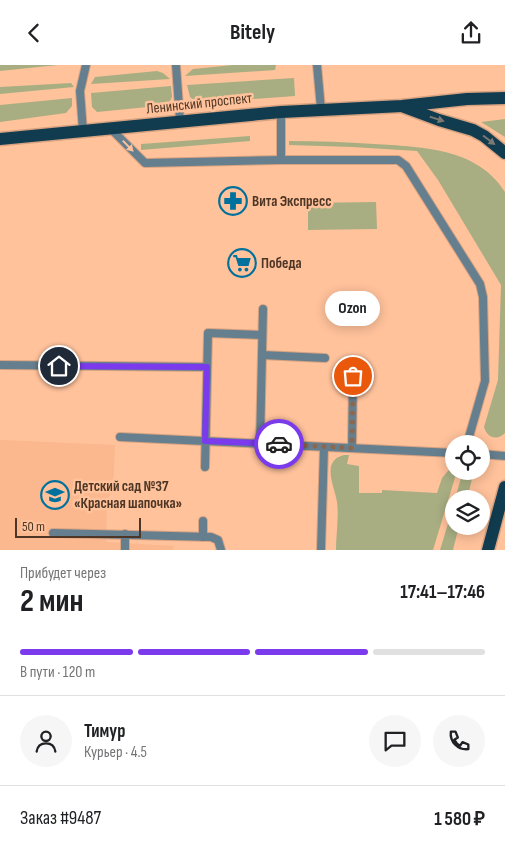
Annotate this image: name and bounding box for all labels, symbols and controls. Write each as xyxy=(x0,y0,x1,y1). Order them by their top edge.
icon: back xyxy=(20,19,48,47)
text: Bitely xyxy=(230,19,275,46)
icon: share xyxy=(457,19,485,47)
street label: Ленинский проспект xyxy=(145,88,253,118)
one-way arrow xyxy=(430,115,445,123)
one-way arrow xyxy=(482,135,495,146)
one-way arrow xyxy=(122,140,134,152)
pharmacy icon: Вита Экспресс xyxy=(218,186,248,216)
place label: Вита Экспресс xyxy=(252,192,332,211)
supermarket icon: Победа xyxy=(227,248,257,278)
place label: Победа xyxy=(261,254,302,273)
callout: Ozon xyxy=(326,291,380,326)
text: Ozon xyxy=(338,299,367,318)
pin xyxy=(38,345,80,387)
icon: home xyxy=(45,352,73,380)
pin xyxy=(332,355,374,397)
icon: bag xyxy=(339,362,367,390)
courier xyxy=(254,419,304,469)
icon: car xyxy=(265,430,293,458)
map controls xyxy=(445,435,490,535)
button: locate xyxy=(445,435,490,480)
place label: Детский сад №37 «Красная шапочка» xyxy=(74,477,183,513)
school or university icon: Детский сад №37 «Красная шапочка» xyxy=(40,480,70,510)
button: layers xyxy=(445,490,490,535)
scale bar xyxy=(15,515,141,538)
text: 50 m xyxy=(22,518,45,535)
text: Прибудет через xyxy=(20,564,106,583)
text: 17:41–17:46 xyxy=(400,581,485,604)
text: 2 мин xyxy=(20,582,84,621)
text: В пути · 120 m xyxy=(20,663,95,682)
button: person xyxy=(20,715,72,767)
button: chat xyxy=(369,715,421,767)
button: phone xyxy=(433,715,485,767)
text: Тимур xyxy=(84,720,125,743)
text: Курьер · 4.5 xyxy=(84,743,147,762)
text: Заказ #9487 xyxy=(20,807,101,830)
text: 1 580 ₽ xyxy=(434,808,485,831)

